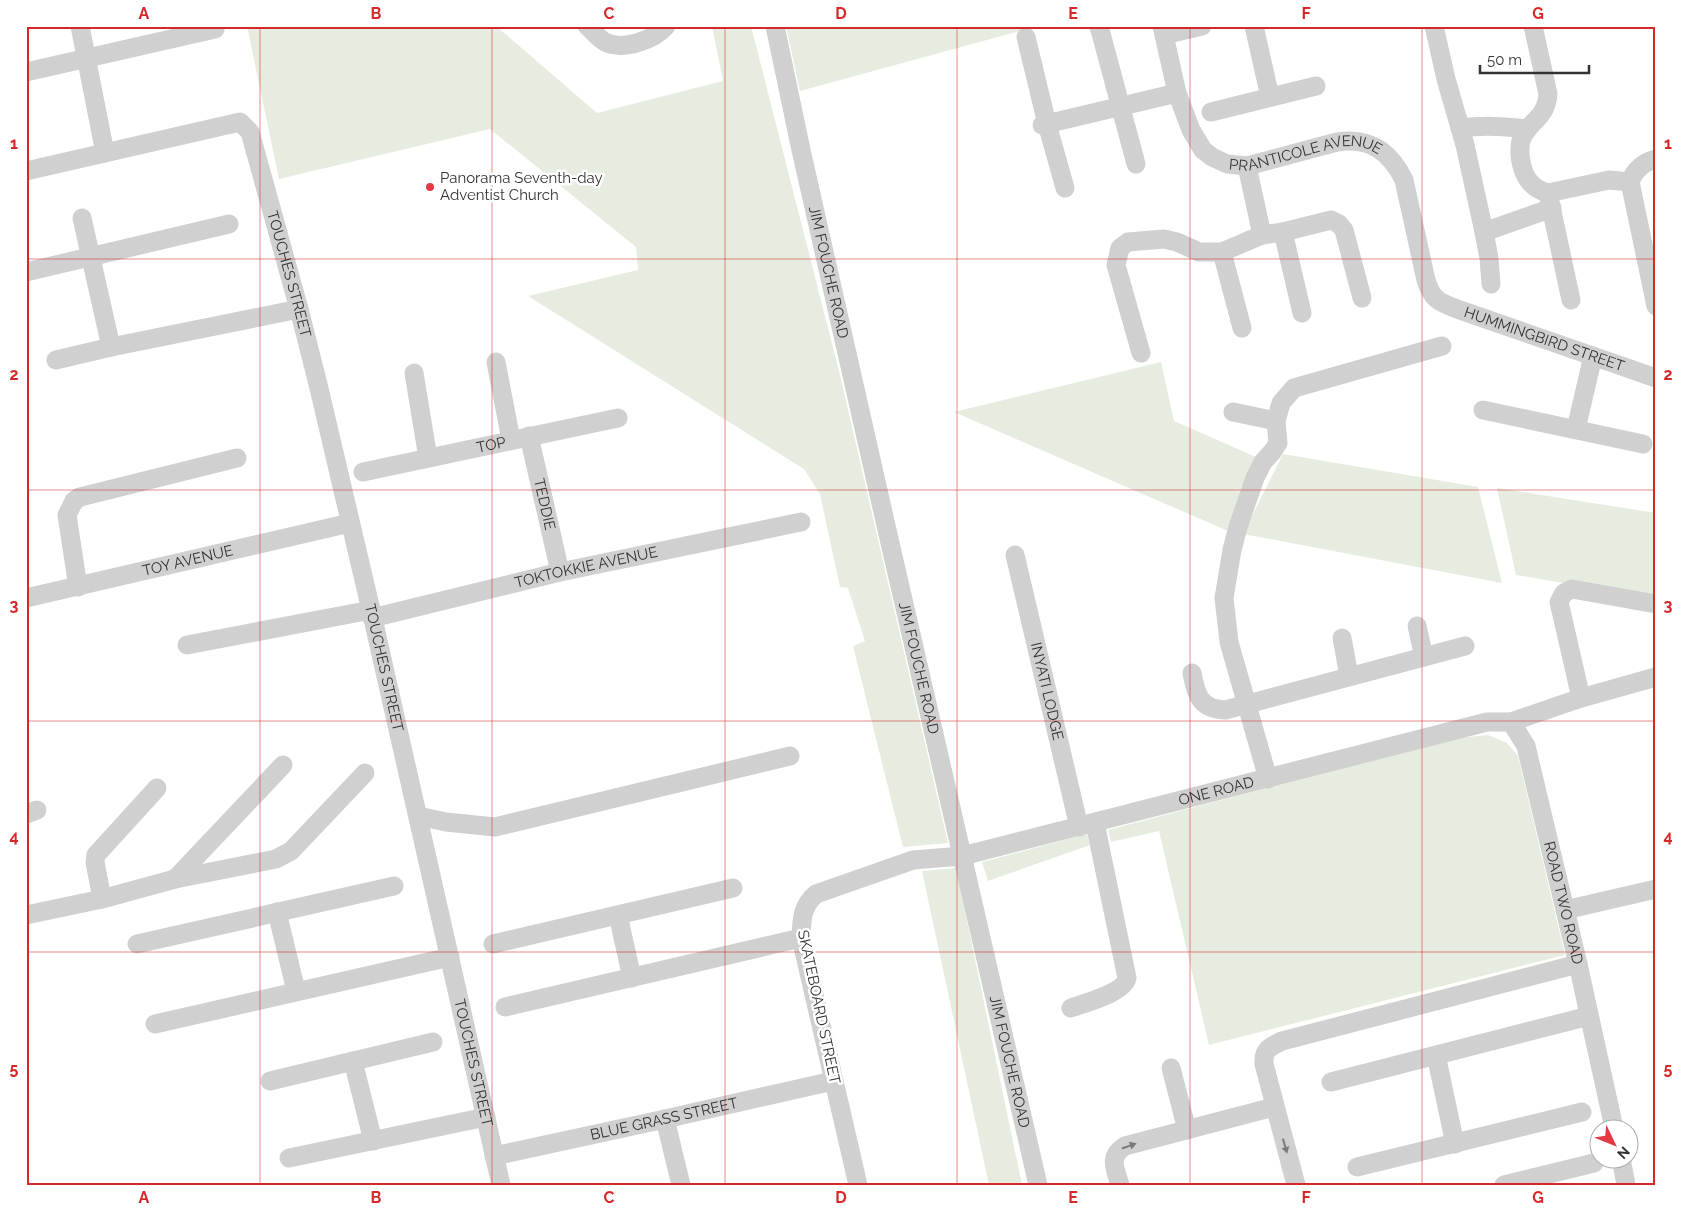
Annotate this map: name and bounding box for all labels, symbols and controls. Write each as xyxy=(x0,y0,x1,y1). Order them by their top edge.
text: A xyxy=(139,4,150,23)
text: B xyxy=(371,4,382,23)
text: C xyxy=(604,4,615,23)
text: D xyxy=(835,4,847,23)
text: E xyxy=(1068,4,1078,23)
text: F xyxy=(1301,4,1311,23)
text: G xyxy=(1532,4,1544,23)
scale bar xyxy=(1480,42,1588,74)
text: 50 m xyxy=(1487,51,1522,69)
street label: PRANTICOLE AVENUE xyxy=(1228,132,1386,175)
text: 1 xyxy=(10,134,18,153)
text: 1 xyxy=(1664,134,1672,153)
place label: Panorama Seventh-day Adventist Church xyxy=(440,169,603,204)
marker: Panorama Seventh-day Adventist Church xyxy=(424,181,436,193)
street label: JIM FOUCHE ROAD xyxy=(805,204,852,340)
street label: TOUCHES STREET xyxy=(263,209,315,339)
street label: HUMMINGBIRD STREET xyxy=(1462,303,1627,375)
text: 2 xyxy=(9,365,19,384)
text: 2 xyxy=(1663,365,1673,384)
street label: TOP xyxy=(475,433,507,457)
street label: TEDDIE xyxy=(530,477,559,532)
street label: TOY AVENUE xyxy=(141,541,235,580)
street label: TOKTOKKIE AVENUE xyxy=(513,543,659,592)
text: 3 xyxy=(10,596,19,615)
text: 3 xyxy=(1664,596,1673,615)
street label: JIM FOUCHE ROAD xyxy=(895,600,943,736)
street label: TOUCHES STREET xyxy=(361,602,407,733)
street label: INYATI LODGE xyxy=(1027,641,1067,742)
street label: ONE ROAD xyxy=(1176,773,1256,809)
text: 4 xyxy=(9,827,19,846)
text: 4 xyxy=(1663,827,1673,846)
street label: ROAD TWO ROAD xyxy=(1540,839,1587,966)
street label: SKATEBOARD STREET xyxy=(794,928,844,1086)
street label: JIM FOUCHE ROAD xyxy=(986,994,1034,1130)
street label: TOUCHES STREET xyxy=(450,997,496,1128)
text: 5 xyxy=(10,1059,19,1078)
text: 5 xyxy=(1664,1059,1673,1078)
street label: BLUE GRASS STREET xyxy=(589,1094,740,1144)
north arrow xyxy=(1590,1118,1640,1168)
one-way arrow xyxy=(1282,1138,1290,1153)
one-way arrow xyxy=(1122,1141,1137,1149)
text: N xyxy=(1614,1144,1633,1162)
text: A xyxy=(139,1188,150,1207)
text: B xyxy=(371,1188,382,1207)
text: C xyxy=(604,1188,615,1207)
text: D xyxy=(835,1188,847,1207)
text: E xyxy=(1068,1188,1078,1207)
text: F xyxy=(1301,1188,1311,1207)
text: G xyxy=(1532,1188,1544,1207)

